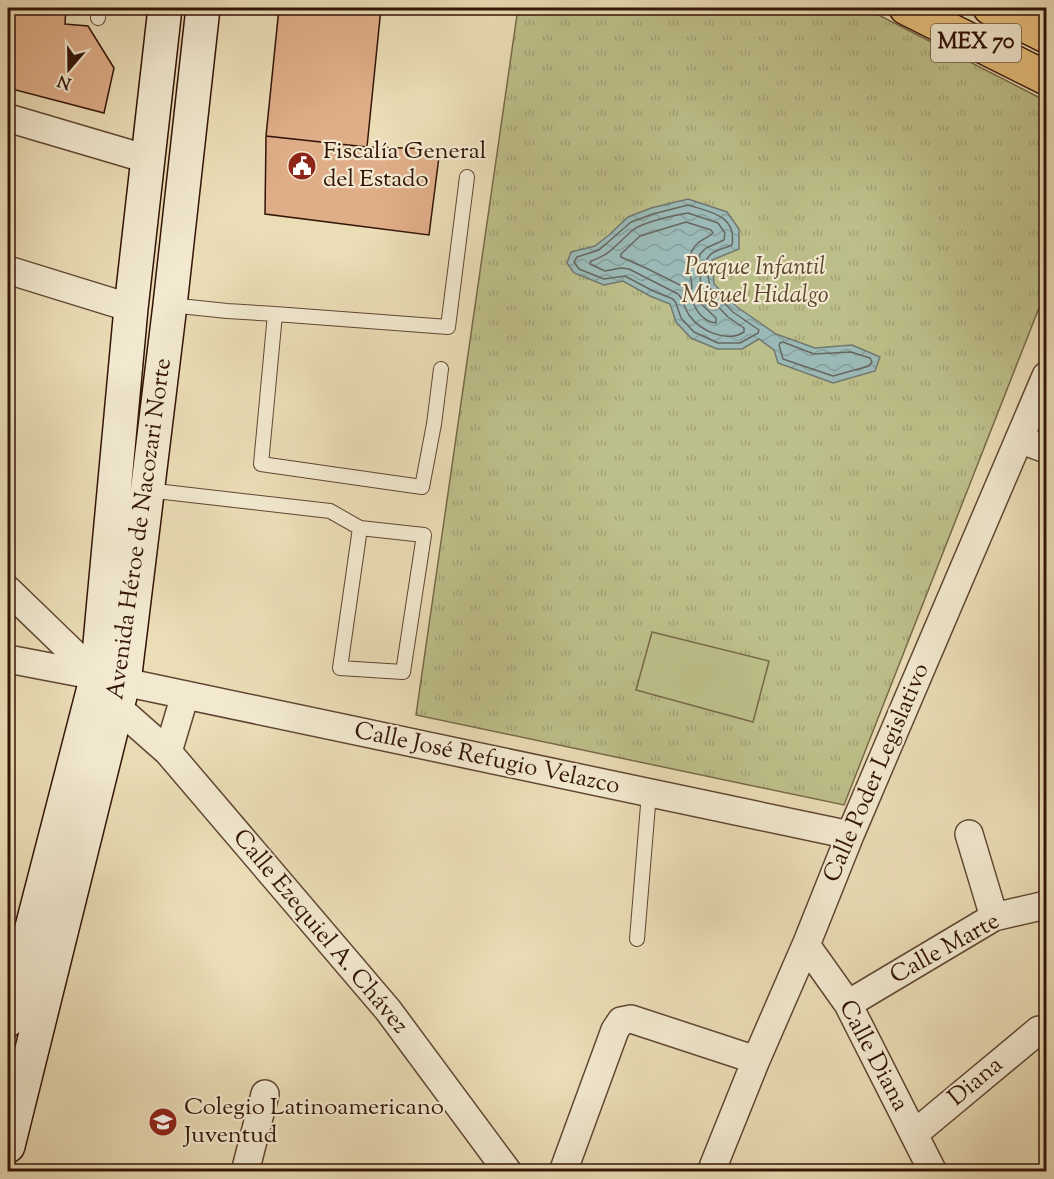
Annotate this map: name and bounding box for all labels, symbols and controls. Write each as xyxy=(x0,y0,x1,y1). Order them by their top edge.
road number: MEX 70 xyxy=(931,24,1021,62)
north arrow xyxy=(39,39,99,99)
text: N xyxy=(55,68,75,94)
place label: Fiscalía General del Estado xyxy=(323,135,487,197)
public building icon: Fiscalía General del Estado xyxy=(286,150,318,182)
park label: Parque Infantil Miguel Hidalgo xyxy=(682,251,828,313)
street label: Avenida Héroe de Nacozari Norte xyxy=(99,356,181,702)
street label: Calle Poder Legislativo xyxy=(815,658,939,888)
street label: Calle José Refugio Velazco xyxy=(351,714,623,804)
street label: Calle Ezequiel A. Chávez xyxy=(224,822,416,1042)
street label: Calle Marte xyxy=(884,905,1006,993)
street label: Calle Diana xyxy=(829,994,917,1118)
street label: Diana xyxy=(941,1049,1011,1115)
place label: Colegio Latinoamericano Juventud xyxy=(182,1091,444,1153)
school or university icon: Colegio Latinoamericano Juventud xyxy=(147,1106,179,1138)

